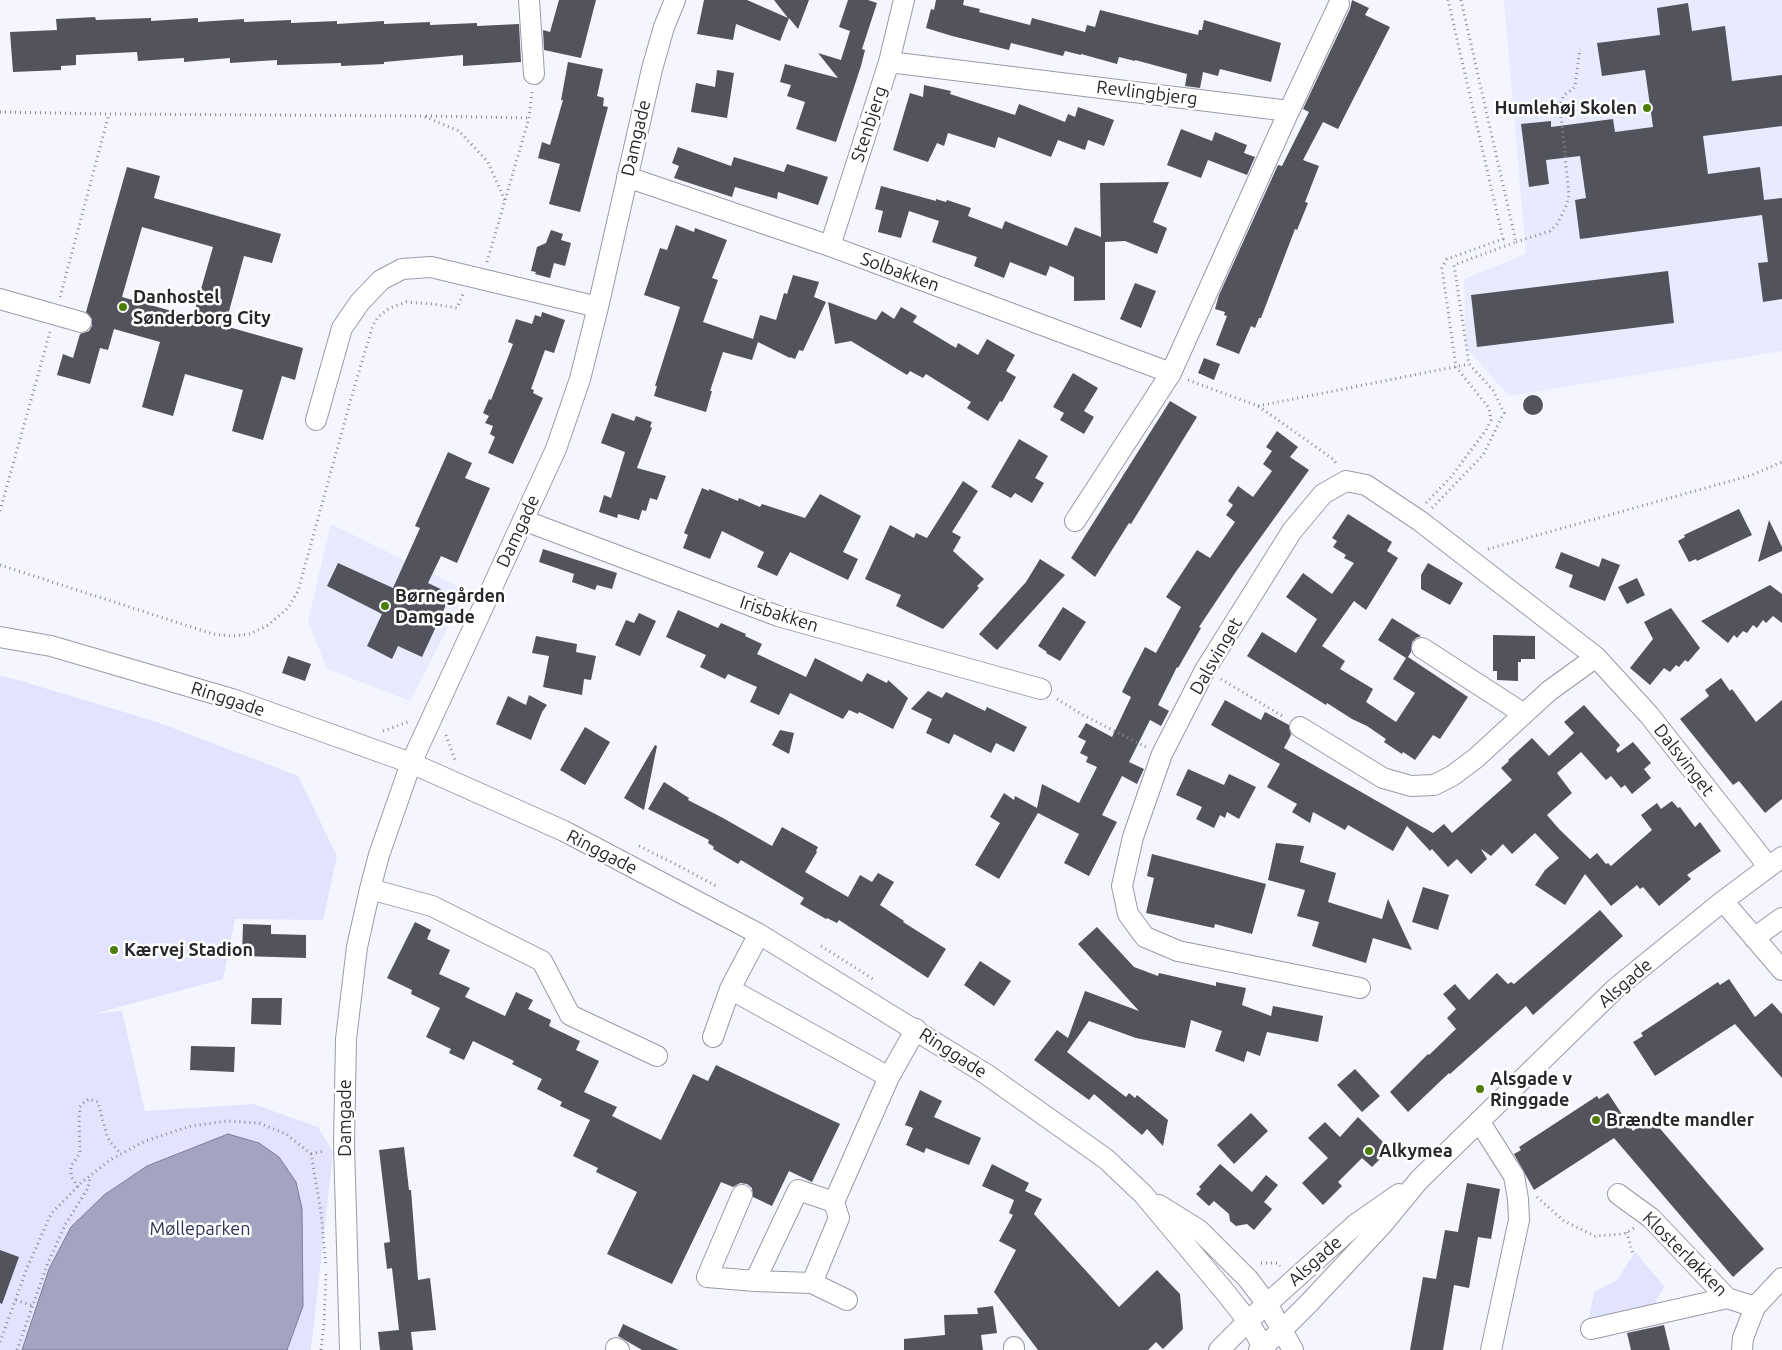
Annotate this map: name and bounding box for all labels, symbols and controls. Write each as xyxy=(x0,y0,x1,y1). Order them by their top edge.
street label: Revlingbjerg xyxy=(1095,76,1199,110)
street label: Stenbjerg xyxy=(847,83,891,165)
place label: Humlehøj Skolen xyxy=(1495,97,1637,119)
street label: Damgade xyxy=(617,98,655,178)
marker: Humlehøj Skolen xyxy=(1641,102,1653,114)
street label: Solbakken xyxy=(858,248,942,296)
place label: Danhostel Sønderborg City xyxy=(133,286,271,328)
marker: Danhostel Sønderborg City xyxy=(117,301,129,313)
street label: Damgade xyxy=(492,491,544,571)
place label: Børnegården Damgade xyxy=(395,585,505,628)
street label: Irisbakken xyxy=(737,591,821,637)
marker: Børnegården Damgade xyxy=(379,600,391,612)
street label: Dalsvinget xyxy=(1185,614,1247,698)
street label: Ringgade xyxy=(188,677,268,721)
street label: Dalsvinget xyxy=(1649,720,1719,800)
street label: Ringgade xyxy=(563,825,641,879)
place label: Kærvej Stadion xyxy=(124,939,253,961)
marker: Kærvej Stadion xyxy=(108,944,120,956)
street label: Alsgade xyxy=(1594,954,1656,1012)
street label: Ringgade xyxy=(915,1023,991,1083)
place label: Alsgade v Ringgade xyxy=(1490,1068,1572,1110)
street label: Damgade xyxy=(334,1079,356,1157)
marker: Alsgade v Ringgade xyxy=(1474,1083,1486,1095)
place label: Brændte mandler xyxy=(1606,1109,1754,1131)
marker: Brændte mandler xyxy=(1590,1114,1602,1126)
place label: Alkymea xyxy=(1379,1140,1453,1162)
marker: Alkymea xyxy=(1363,1145,1375,1157)
street label: Klosterløkken xyxy=(1638,1207,1732,1301)
park label: Mølleparken xyxy=(149,1218,251,1240)
street label: Alsgade xyxy=(1284,1231,1346,1291)

